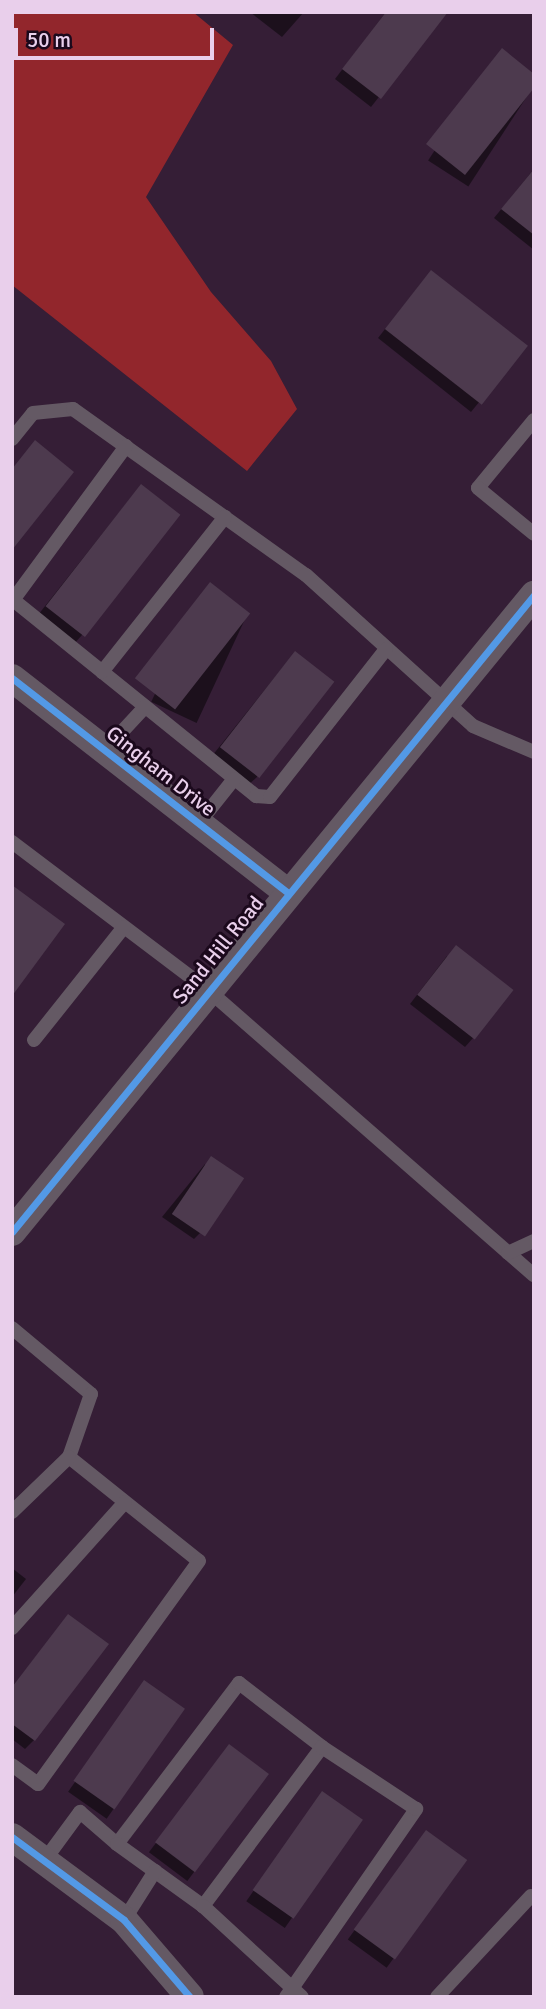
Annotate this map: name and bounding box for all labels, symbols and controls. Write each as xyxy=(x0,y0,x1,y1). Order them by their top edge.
scale bar xyxy=(18,14,217,58)
text: 50 m xyxy=(27,27,71,53)
street label: Gingham Drive xyxy=(101,720,221,822)
street label: Sand Hill Road xyxy=(167,891,269,1009)

